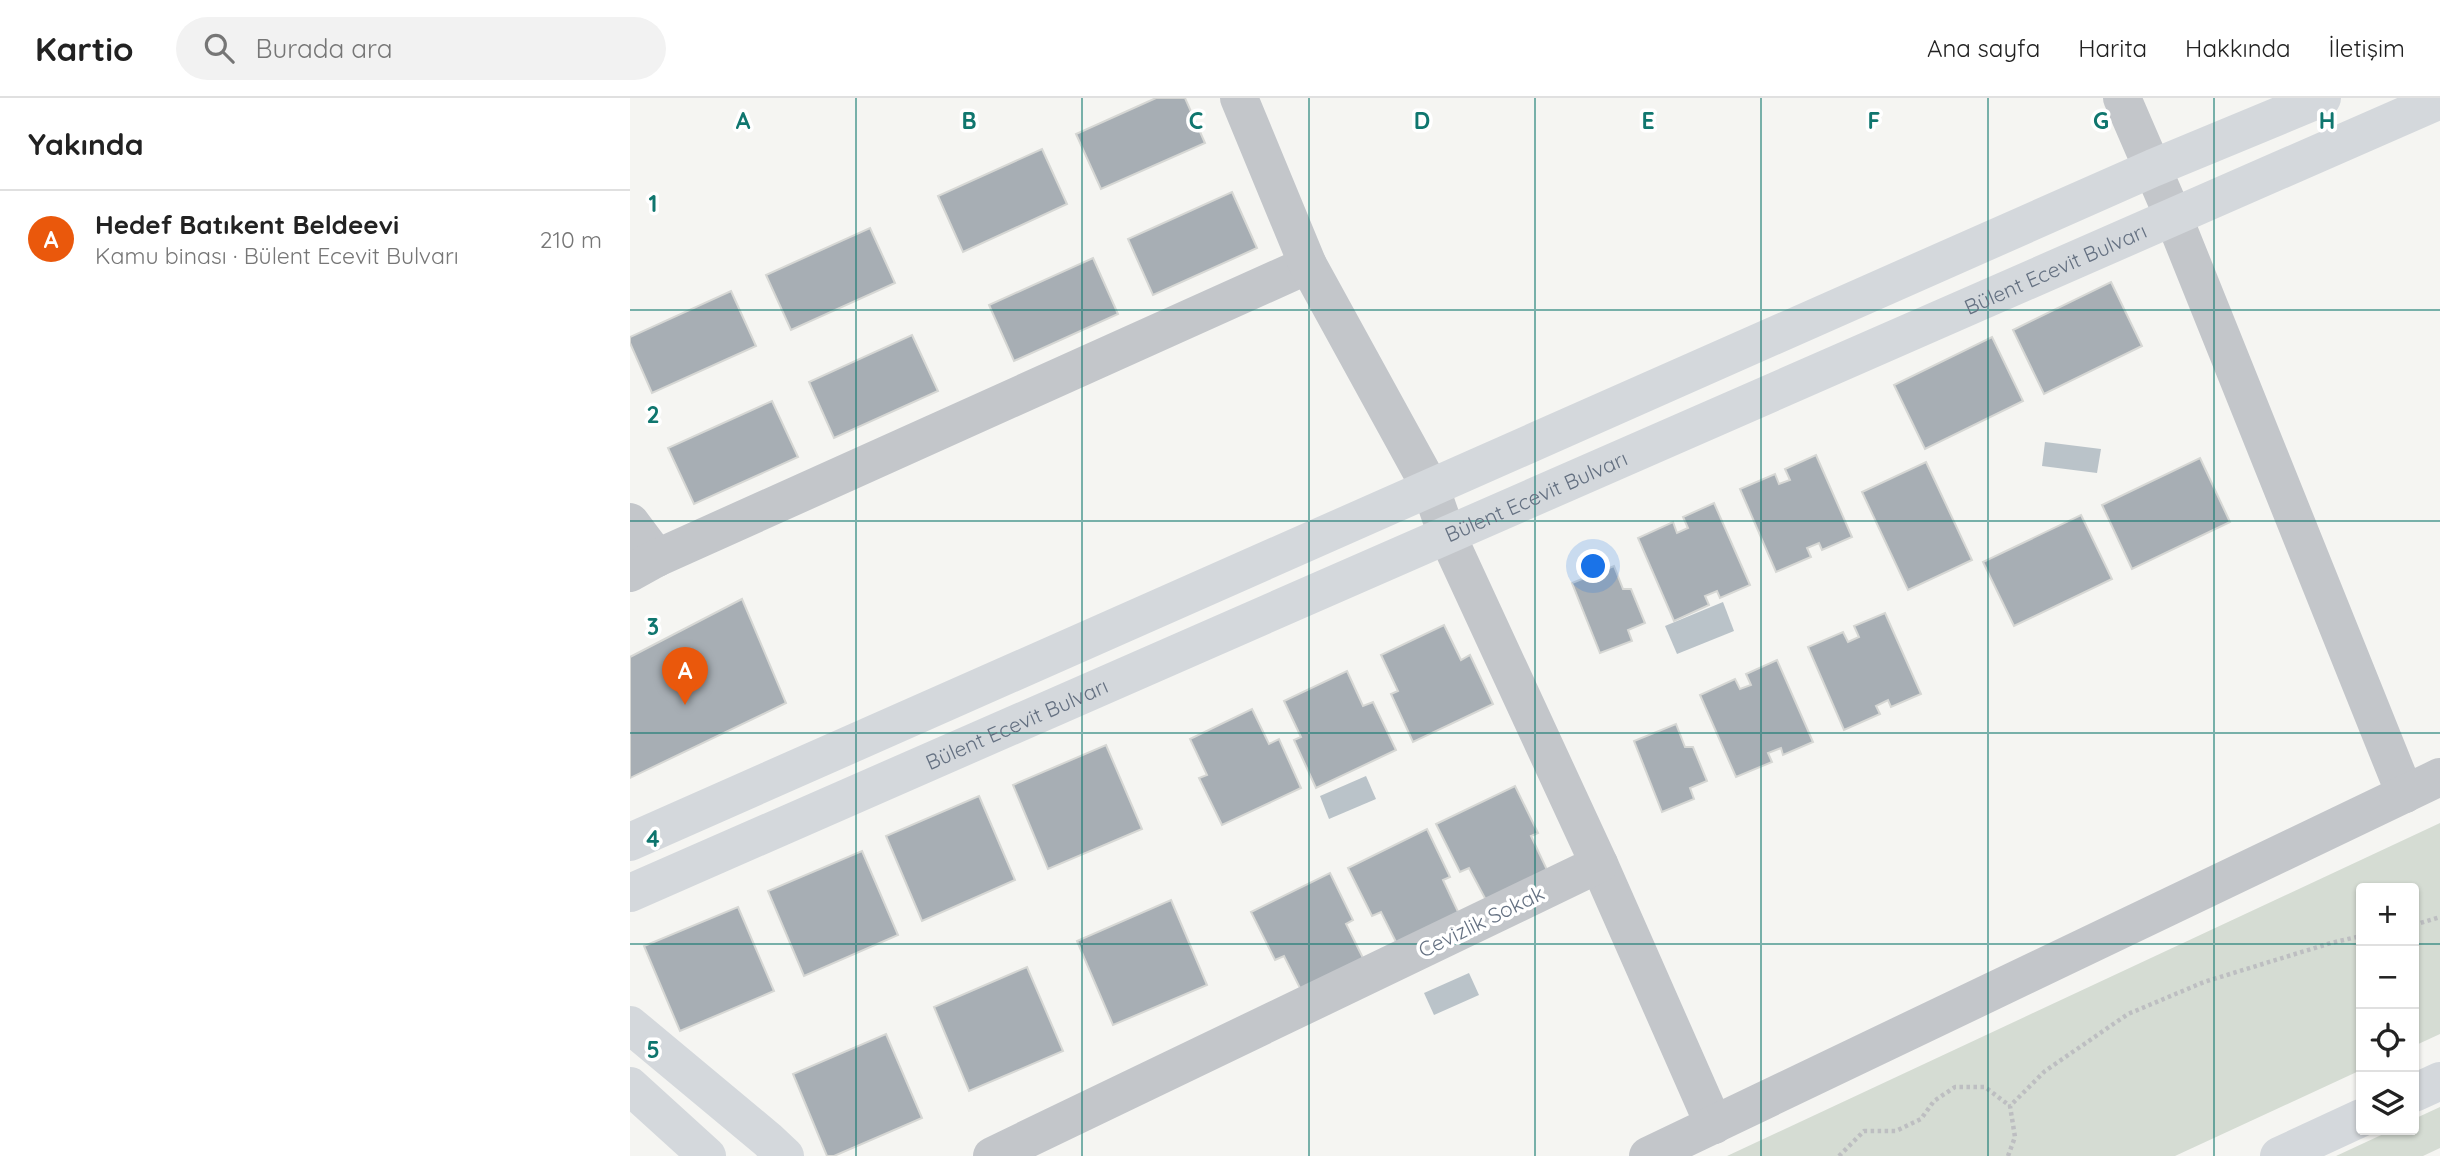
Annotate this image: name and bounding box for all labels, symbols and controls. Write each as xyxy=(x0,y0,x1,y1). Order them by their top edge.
search box xyxy=(176,17,666,80)
text: Kartio xyxy=(35,28,134,69)
icon: search xyxy=(200,29,238,67)
text: Burada ara xyxy=(256,32,393,65)
text: Ana sayfa xyxy=(1927,33,2040,63)
text: Harita xyxy=(2078,33,2147,63)
text: Hakkında xyxy=(2185,33,2291,63)
text: İletişim xyxy=(2329,33,2405,63)
text: A xyxy=(736,106,751,135)
text: B xyxy=(961,106,977,135)
text: C xyxy=(1189,106,1203,135)
text: D xyxy=(1414,106,1430,135)
text: E xyxy=(1641,106,1655,135)
text: F xyxy=(1868,106,1880,135)
text: G xyxy=(2093,106,2109,135)
text: H xyxy=(2319,106,2335,135)
text: Yakında xyxy=(28,125,143,163)
text: 1 xyxy=(649,189,657,218)
text: Hedef Batıkent Beldeevi xyxy=(95,208,399,241)
street label: Bülent Ecevit Bulvarı xyxy=(1960,217,2150,320)
text: A xyxy=(44,225,58,254)
text: 210 m xyxy=(540,225,602,254)
text: Kamu binası · Bülent Ecevit Bulvarı xyxy=(95,241,459,270)
text: 2 xyxy=(646,400,660,429)
street label: Bülent Ecevit Bulvarı xyxy=(1441,445,1631,547)
your location xyxy=(1576,549,1610,583)
text: 3 xyxy=(647,612,659,641)
pin: A xyxy=(662,647,708,705)
street label: Bülent Ecevit Bulvarı xyxy=(921,672,1112,775)
text: 4 xyxy=(646,824,660,853)
street label: Cevizlik Sokak xyxy=(1414,879,1548,963)
map controls xyxy=(2356,883,2419,1135)
button: + xyxy=(2356,883,2419,946)
button: − xyxy=(2356,946,2419,1009)
button: locate xyxy=(2356,1009,2419,1072)
text: 5 xyxy=(646,1035,660,1064)
button: layers xyxy=(2356,1072,2419,1135)

